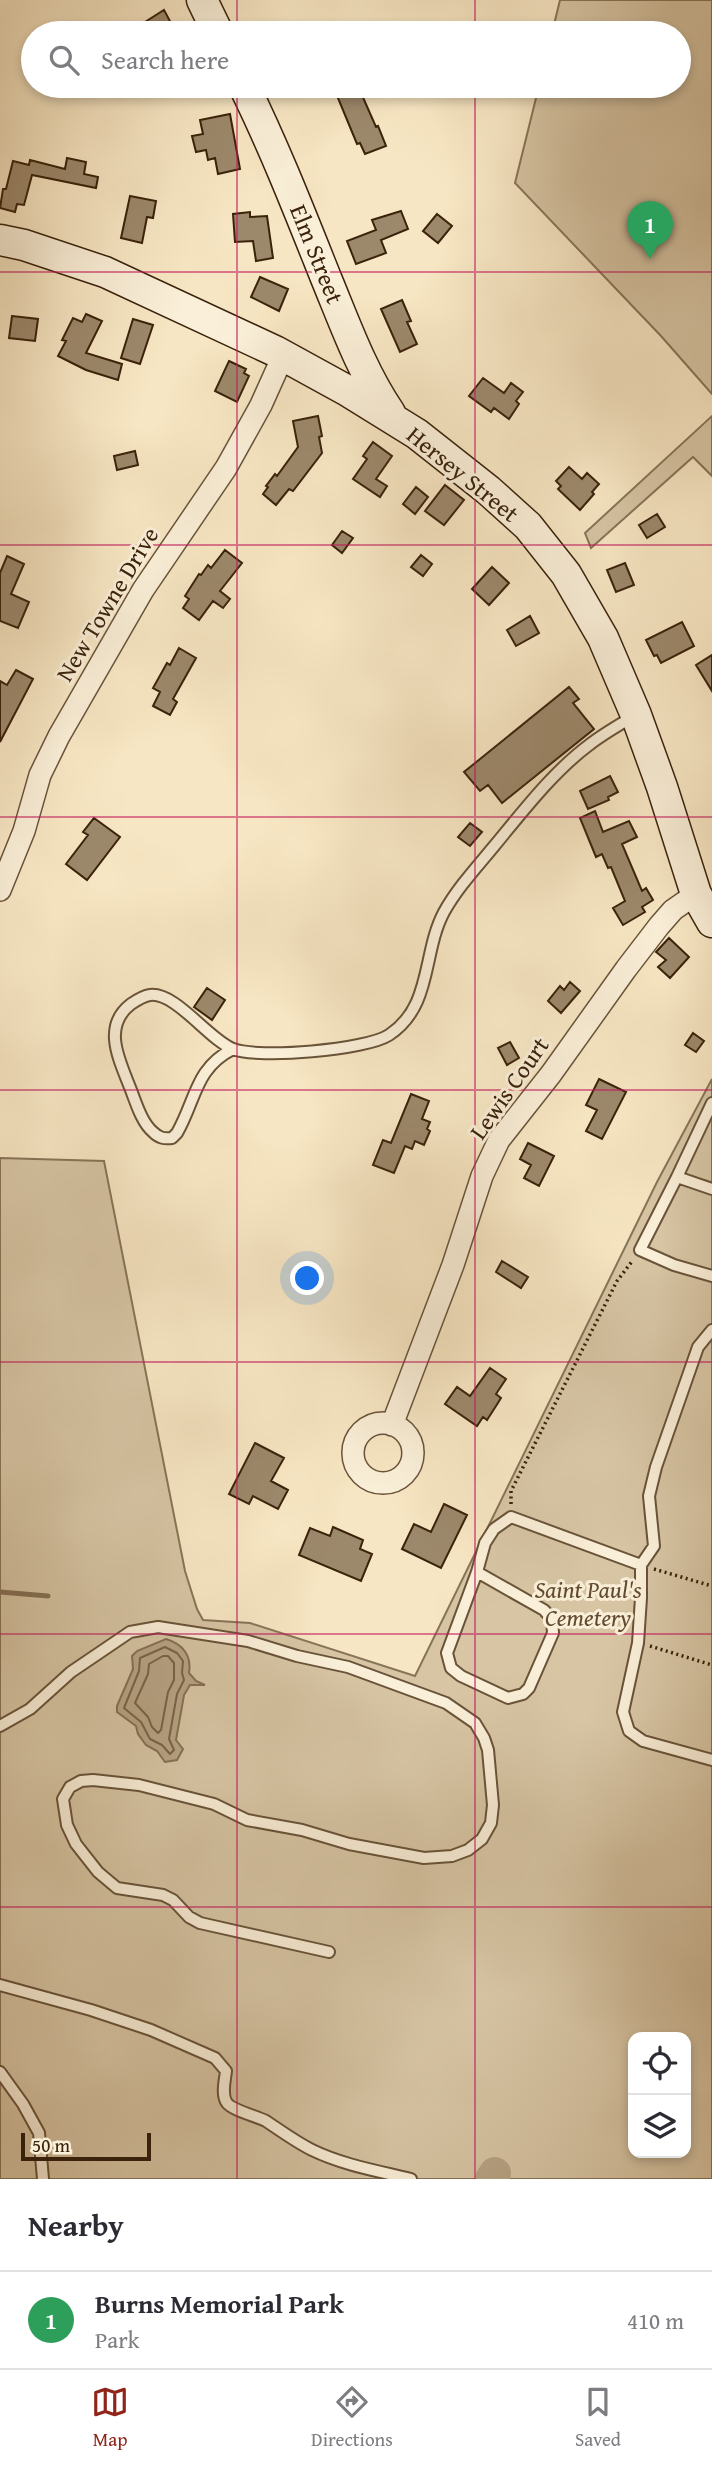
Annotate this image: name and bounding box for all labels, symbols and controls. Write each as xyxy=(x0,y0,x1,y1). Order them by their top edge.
search box xyxy=(21,21,691,98)
text: Search here xyxy=(101,40,229,79)
icon: search xyxy=(45,41,83,79)
street label: Elm Street xyxy=(281,199,353,309)
pin: 1 xyxy=(627,201,673,259)
street label: Hersey Street xyxy=(399,418,527,531)
street label: New Towne Drive xyxy=(47,520,167,688)
street label: Lewis Court xyxy=(461,1029,558,1146)
your location xyxy=(290,1261,324,1295)
park label: Saint Paul's Cemetery xyxy=(534,1572,642,1635)
map controls xyxy=(628,2032,691,2158)
button: locate xyxy=(628,2032,691,2095)
button: layers xyxy=(628,2095,691,2158)
scale bar xyxy=(21,2130,150,2162)
text: 50 m xyxy=(32,2131,70,2159)
text: Nearby xyxy=(28,2203,124,2247)
text: Burns Memorial Park xyxy=(95,2284,344,2323)
text: 1 xyxy=(45,2304,57,2337)
text: 410 m xyxy=(627,2304,684,2337)
text: Park xyxy=(95,2323,139,2356)
tab: Map xyxy=(91,2383,129,2453)
tab: Directions xyxy=(311,2383,393,2453)
tab: Saved xyxy=(575,2383,621,2453)

